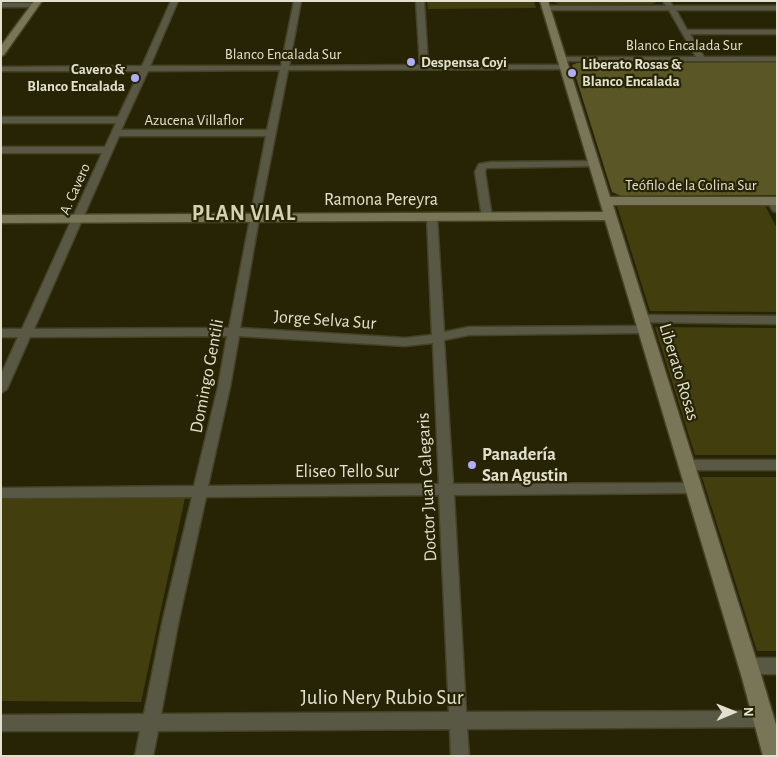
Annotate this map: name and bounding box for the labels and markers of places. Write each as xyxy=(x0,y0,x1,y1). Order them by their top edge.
place label: Despensa Coyi xyxy=(421,53,507,71)
place label: Liberato Rosas & Blanco Encalada xyxy=(582,55,682,90)
marker: Despensa Coyi xyxy=(405,56,417,68)
place label: Cavero & Blanco Encalada xyxy=(27,60,125,95)
marker: Liberato Rosas & Blanco Encalada xyxy=(566,67,578,79)
marker: Cavero & Blanco Encalada xyxy=(129,72,141,84)
place label: Panadería San Agustin xyxy=(482,444,568,486)
marker: Panadería San Agustin xyxy=(466,459,478,471)

